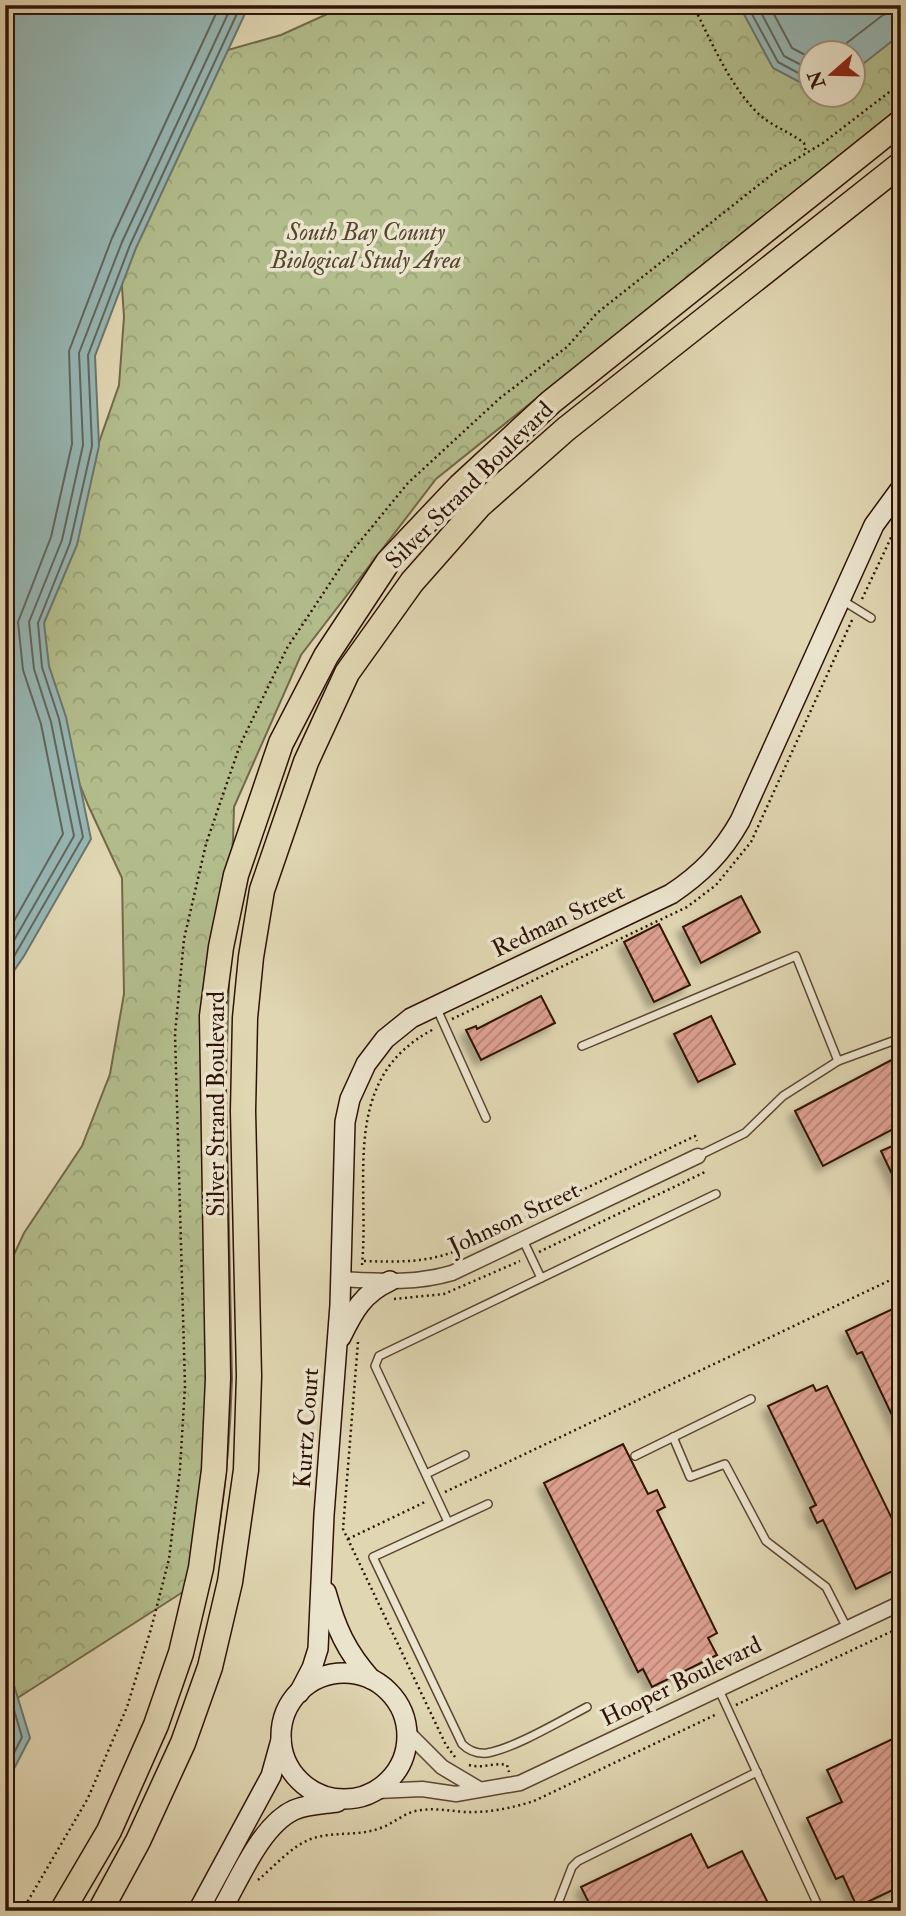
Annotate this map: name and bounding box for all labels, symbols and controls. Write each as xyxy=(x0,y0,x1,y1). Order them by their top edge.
north arrow xyxy=(797,38,867,108)
text: N xyxy=(802,66,831,93)
park label: South Bay County Biological Study Area xyxy=(270,217,461,276)
street label: Silver Strand Boulevard xyxy=(379,395,560,576)
street label: Redman Street xyxy=(487,876,630,965)
street label: Silver Strand Boulevard xyxy=(201,991,232,1217)
street label: Johnson Street xyxy=(443,1175,585,1263)
street label: Kurtz Court xyxy=(287,1367,326,1489)
street label: Hooper Boulevard xyxy=(596,1629,767,1734)

